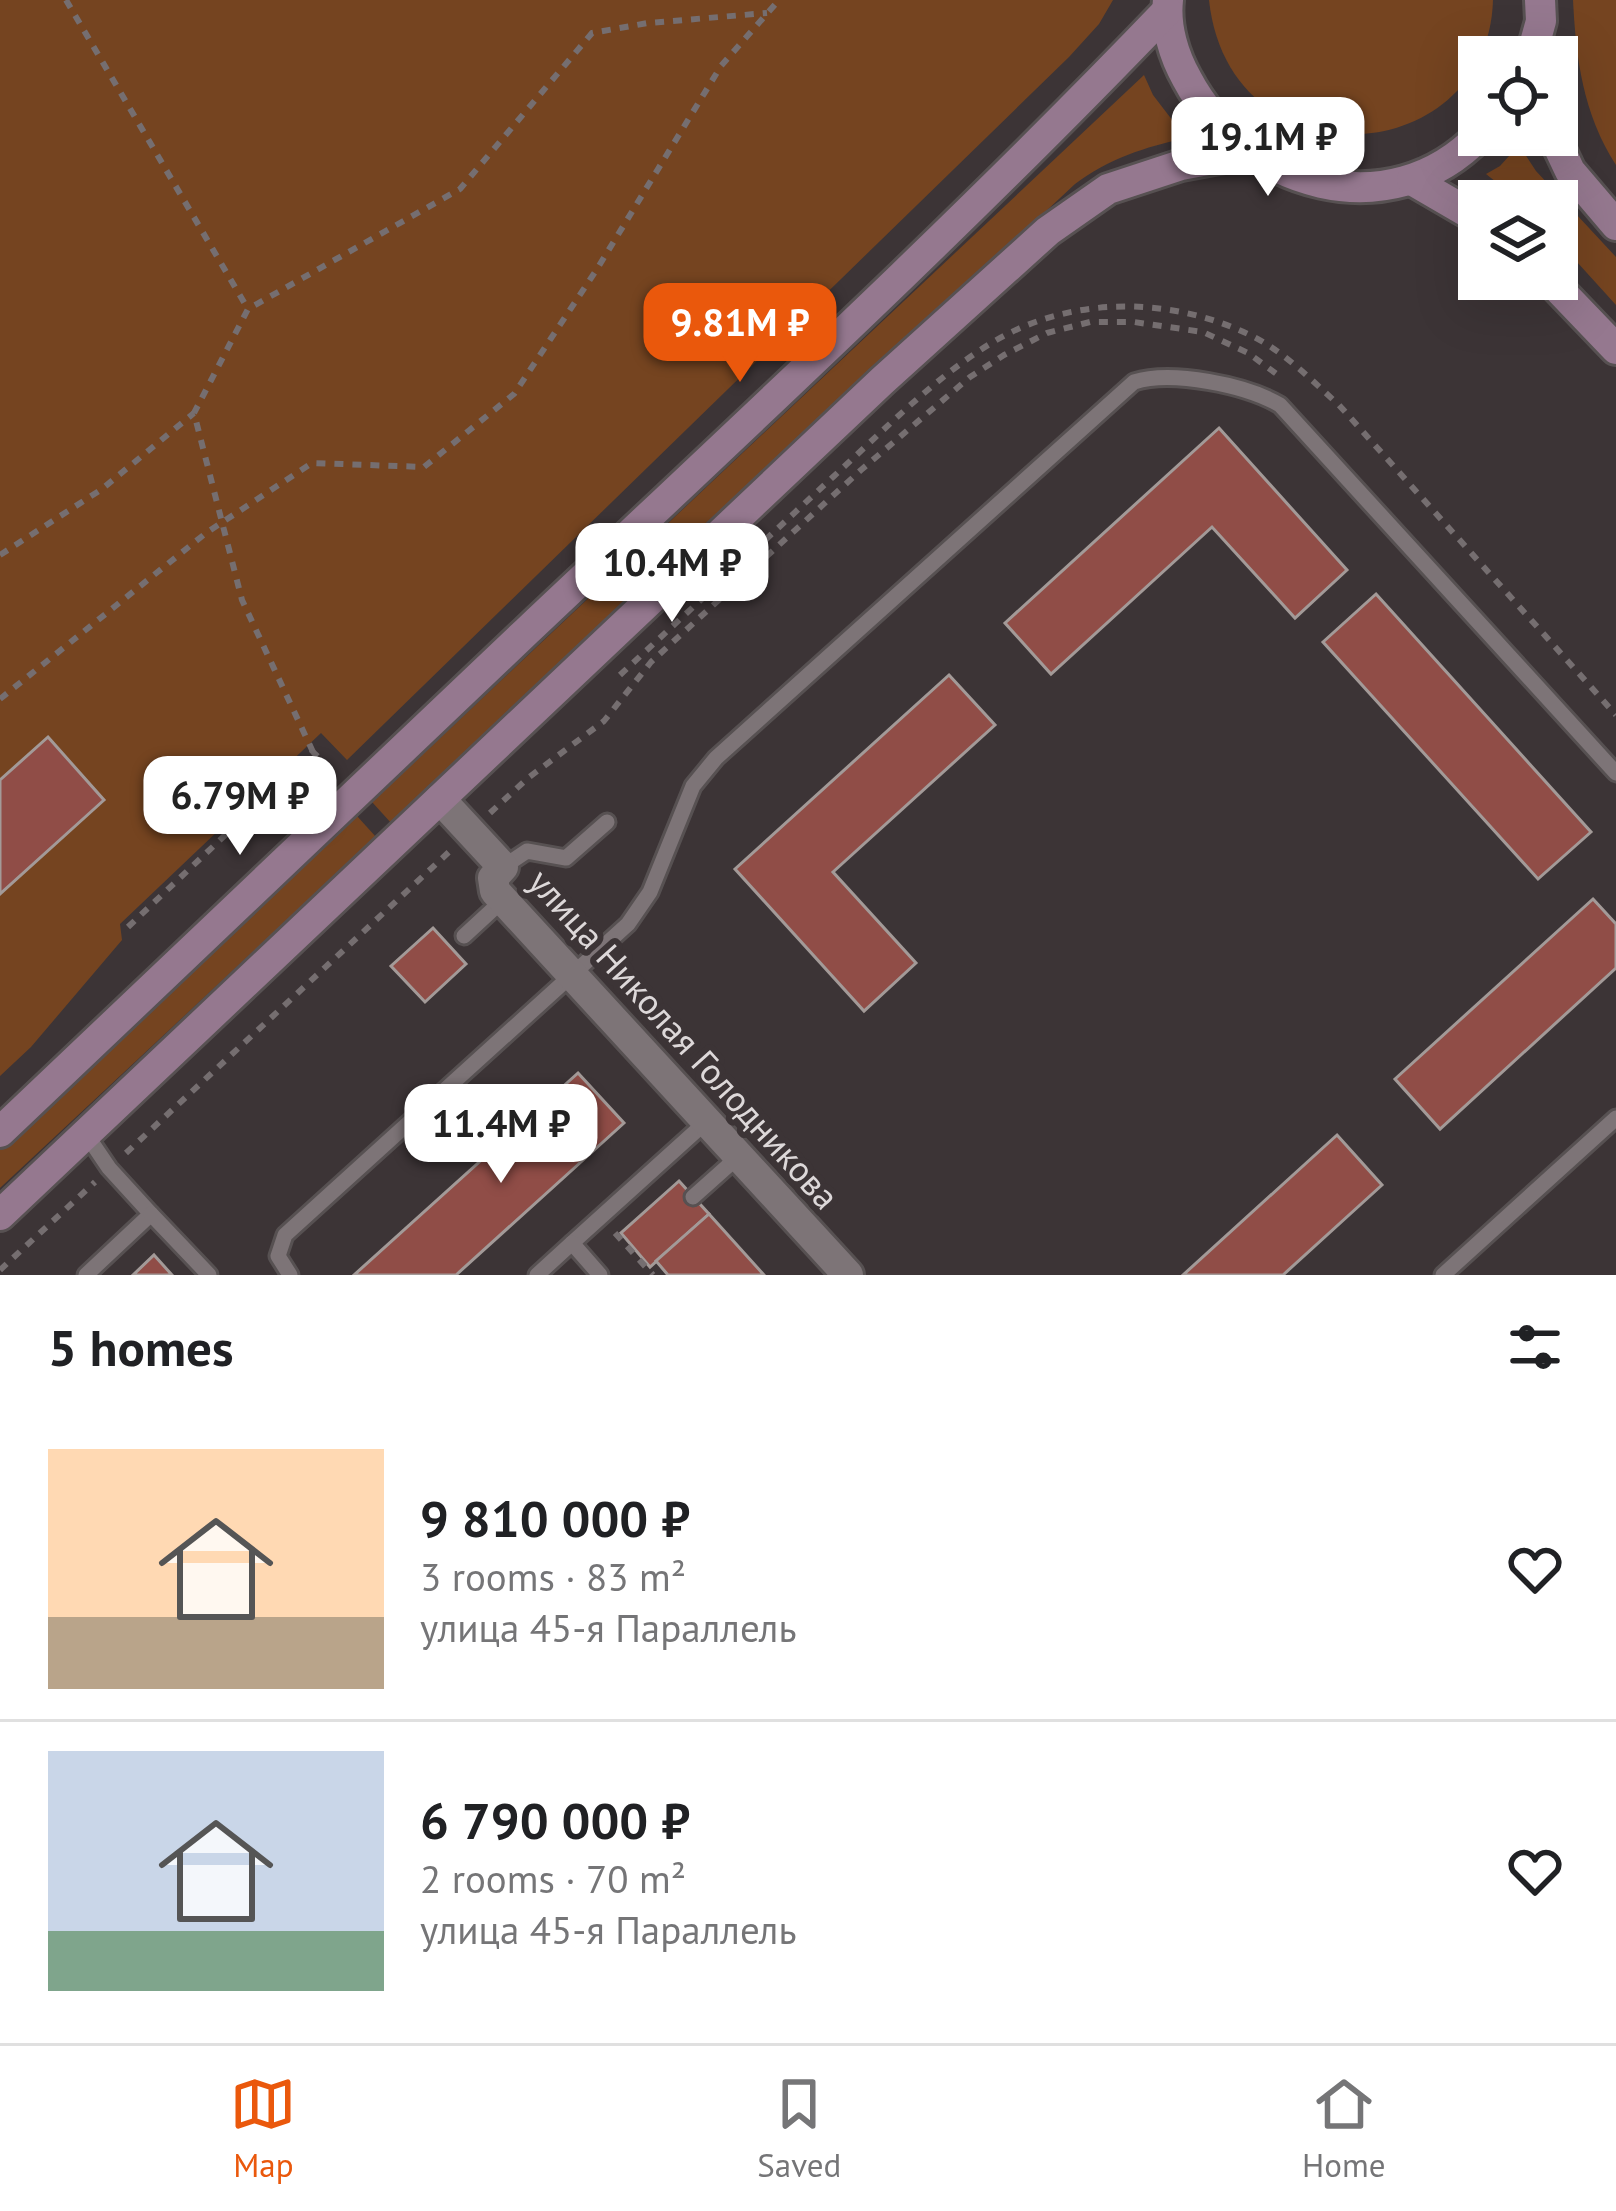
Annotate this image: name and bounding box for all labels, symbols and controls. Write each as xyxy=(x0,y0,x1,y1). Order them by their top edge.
map controls xyxy=(1458,36,1578,300)
button: locate xyxy=(1458,36,1578,156)
pin: 19.1M ₽ xyxy=(1157,97,1379,199)
text: 19.1M ₽ xyxy=(1198,110,1338,161)
button: layers xyxy=(1458,180,1578,300)
pin: 9.81M ₽ xyxy=(629,283,851,385)
text: 9.81M ₽ xyxy=(670,296,810,347)
pin: 10.4M ₽ xyxy=(561,523,783,625)
text: 10.4M ₽ xyxy=(602,536,742,587)
pin: 6.79M ₽ xyxy=(129,756,351,858)
text: 6.79M ₽ xyxy=(170,769,310,820)
street label: улица Николая Голодникова xyxy=(519,859,850,1219)
pin: 11.4M ₽ xyxy=(390,1084,612,1186)
text: 11.4M ₽ xyxy=(431,1097,571,1148)
text: 5 homes xyxy=(48,1314,234,1380)
icon: filters xyxy=(1502,1314,1568,1380)
text: 9 810 000 ₽ xyxy=(420,1485,690,1551)
icon: home xyxy=(144,1497,288,1641)
icon: heart xyxy=(1502,1536,1568,1602)
text: 3 rooms · 83 m² xyxy=(420,1551,686,1602)
text: улица 45-я Параллель xyxy=(420,1602,797,1653)
text: 6 790 000 ₽ xyxy=(420,1787,690,1853)
icon: home xyxy=(144,1799,288,1943)
icon: heart xyxy=(1502,1838,1568,1904)
text: 2 rooms · 70 m² xyxy=(420,1853,686,1904)
text: улица 45-я Параллель xyxy=(420,1904,797,1955)
tab: Map xyxy=(230,2071,296,2186)
tab: Saved xyxy=(757,2071,841,2186)
tab: Home xyxy=(1302,2071,1386,2186)

